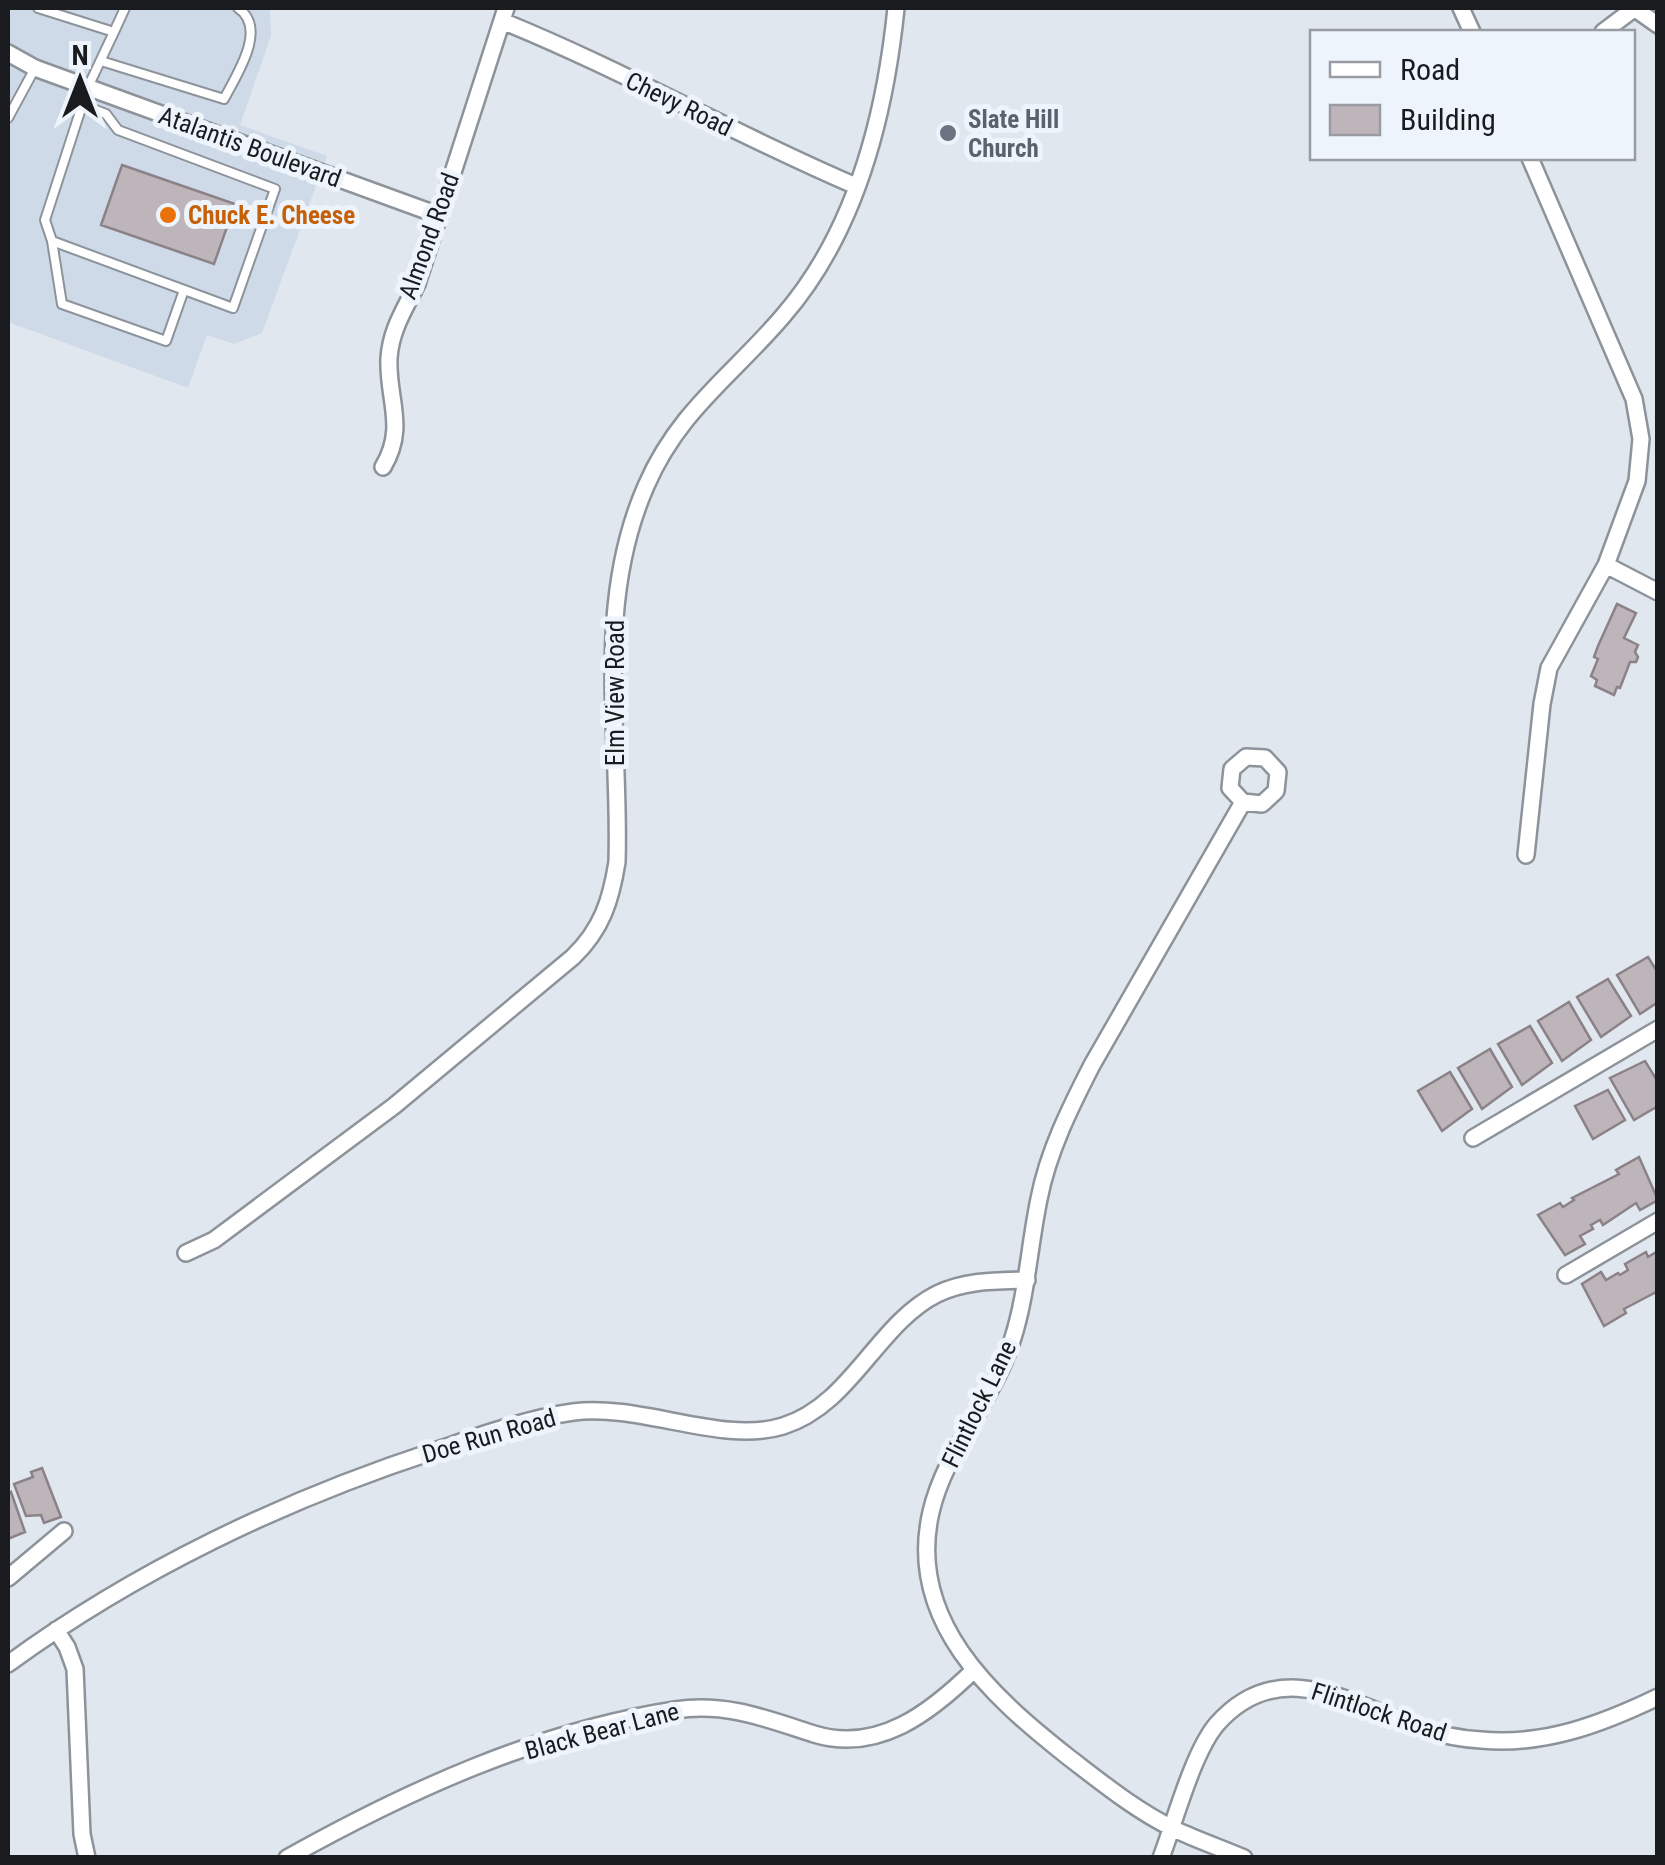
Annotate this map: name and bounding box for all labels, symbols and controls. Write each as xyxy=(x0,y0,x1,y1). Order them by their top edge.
north arrow xyxy=(30,30,130,130)
legend xyxy=(1310,30,1635,160)
text: N xyxy=(71,39,89,72)
text: Road xyxy=(1400,52,1460,87)
street label: Chevy Road xyxy=(621,66,737,142)
street label: Atalantis Boulevard xyxy=(155,101,345,193)
text: Building xyxy=(1400,102,1496,137)
place label: Slate Hill Church xyxy=(968,105,1059,163)
marker: Slate Hill Church xyxy=(937,122,959,144)
street label: Almond Road xyxy=(393,169,465,303)
place label: Chuck E. Cheese xyxy=(188,201,355,230)
marker: Chuck E. Cheese xyxy=(157,204,179,226)
street label: Elm View Road xyxy=(601,620,630,766)
street label: Flintlock Lane xyxy=(936,1336,1022,1472)
street label: Doe Run Road xyxy=(419,1403,559,1469)
street label: Flintlock Road xyxy=(1308,1677,1450,1747)
street label: Black Bear Lane xyxy=(522,1697,682,1765)

